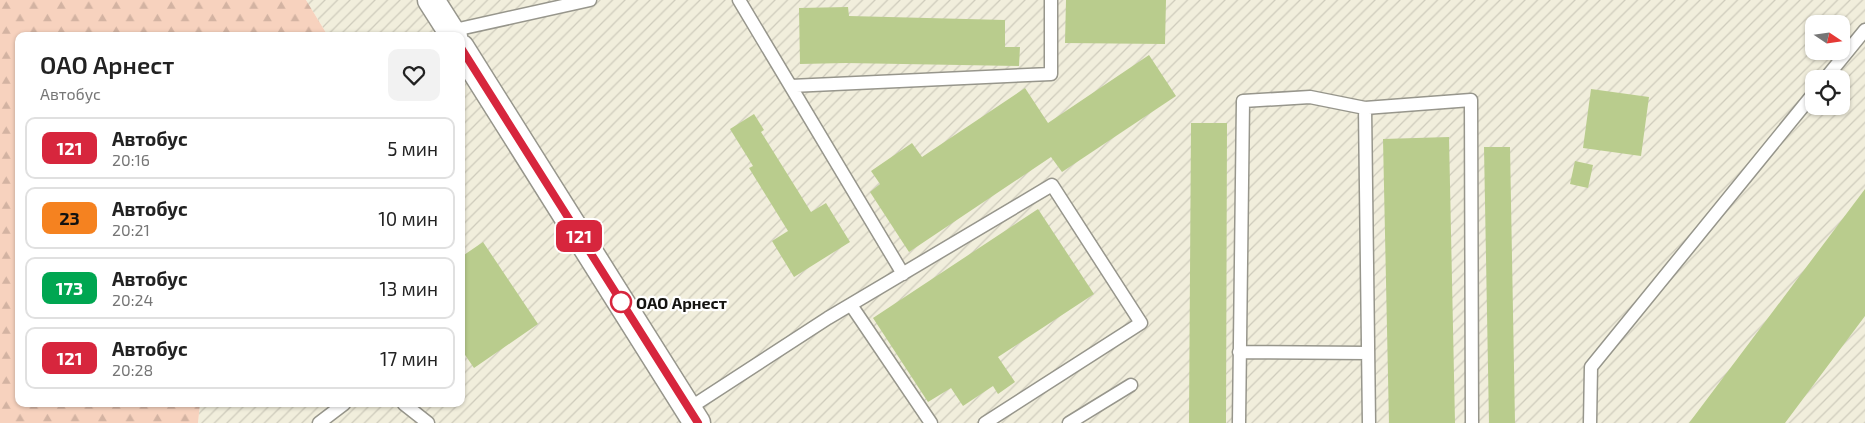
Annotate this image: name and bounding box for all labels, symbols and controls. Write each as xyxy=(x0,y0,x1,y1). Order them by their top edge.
north arrow xyxy=(1805,15,1850,60)
map controls xyxy=(1805,15,1850,115)
button: heart xyxy=(388,49,440,101)
text: ОАО Арнест xyxy=(40,50,174,79)
button: locate xyxy=(1805,70,1850,115)
text: Автобус xyxy=(40,84,101,103)
text: Автобус xyxy=(112,127,188,150)
text: 121 xyxy=(56,137,83,159)
text: 5 мин xyxy=(387,137,438,160)
text: 20:16 xyxy=(112,150,150,169)
text: Автобус xyxy=(112,197,188,220)
text: 23 xyxy=(59,207,80,229)
text: 10 мин xyxy=(378,207,438,230)
text: 20:21 xyxy=(112,220,150,239)
line badge: 121 xyxy=(550,220,608,252)
text: 121 xyxy=(566,225,592,247)
text: Автобус xyxy=(112,267,188,290)
text: 173 xyxy=(56,277,83,299)
text: 13 мин xyxy=(379,277,438,300)
text: 20:24 xyxy=(112,290,153,309)
marker: ОАО Арнест xyxy=(610,291,632,313)
place label: ОАО Арнест xyxy=(636,293,727,312)
text: Автобус xyxy=(112,337,188,360)
text: 121 xyxy=(56,347,83,369)
text: 17 мин xyxy=(380,347,438,370)
text: 20:28 xyxy=(112,360,153,379)

